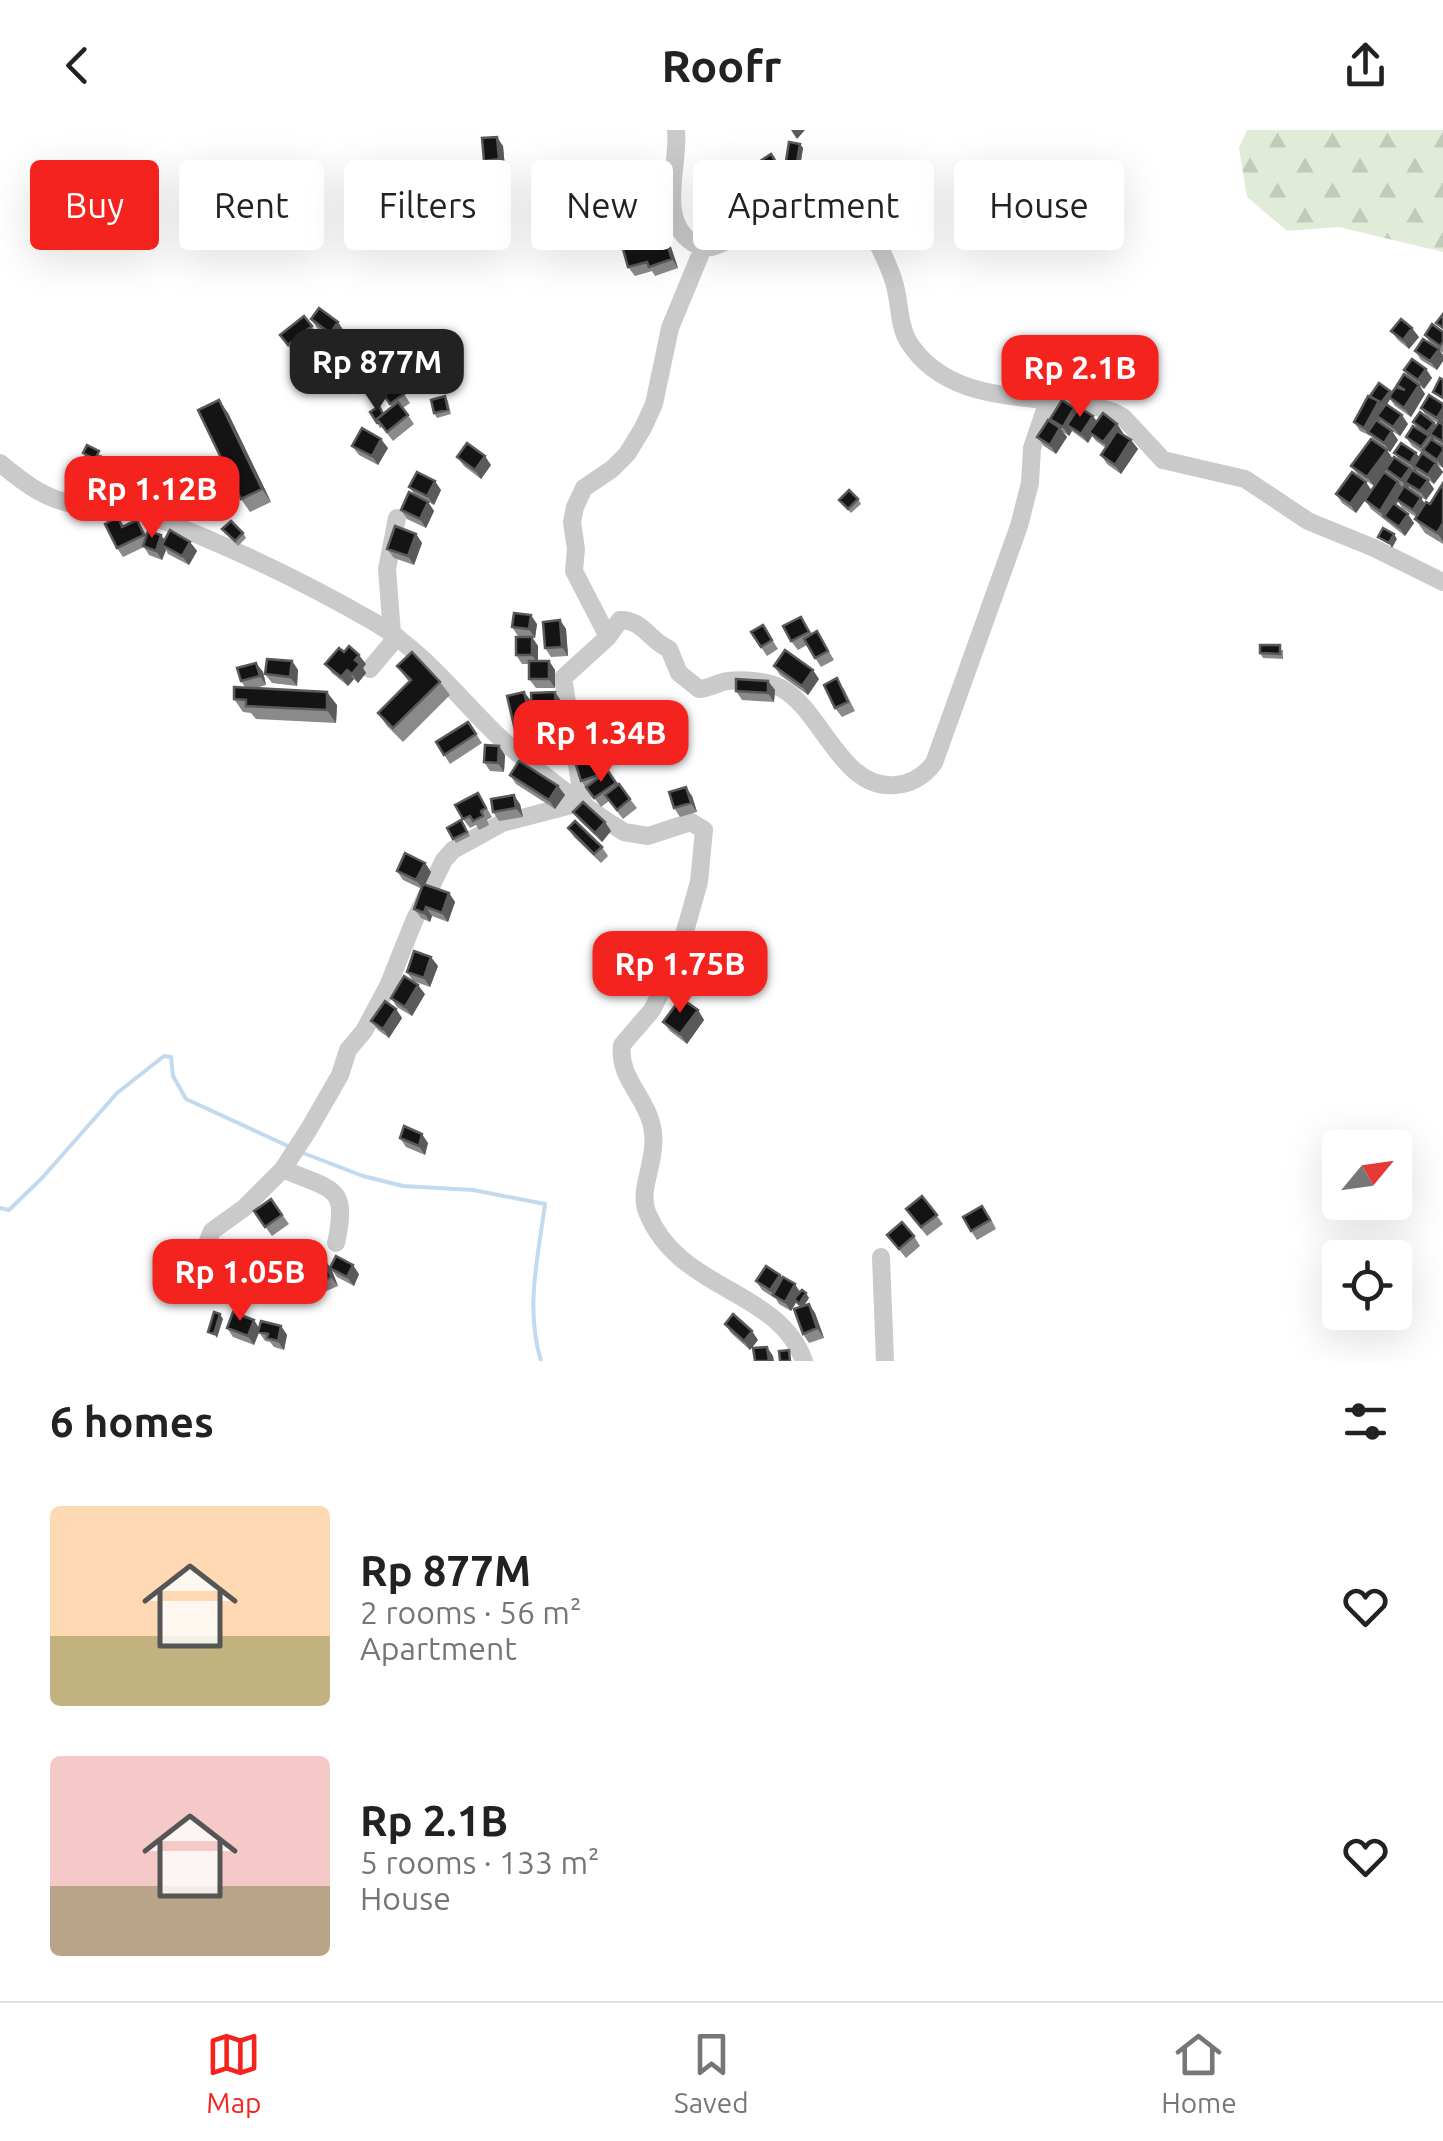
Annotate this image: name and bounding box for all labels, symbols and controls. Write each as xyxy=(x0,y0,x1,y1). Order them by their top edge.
icon: back xyxy=(50,38,105,93)
icon: share xyxy=(1338,38,1393,93)
text: Roofr xyxy=(662,40,781,91)
chip: Buy xyxy=(30,160,159,250)
chip: Rent xyxy=(179,160,324,250)
chip: Filters xyxy=(344,160,511,250)
chip: New xyxy=(531,160,673,250)
chip: Apartment xyxy=(693,160,934,250)
chip: House xyxy=(954,160,1124,250)
pin: Rp 877M xyxy=(285,329,469,414)
pin: Rp 2.1B xyxy=(988,335,1172,420)
text: Rp 877M xyxy=(312,343,442,379)
text: Rp 2.1B xyxy=(1024,349,1136,385)
pin: Rp 1.12B xyxy=(49,456,255,541)
text: Rp 1.12B xyxy=(87,470,217,506)
pin: Rp 1.34B xyxy=(498,700,704,785)
text: Rp 1.34B xyxy=(536,714,666,750)
pin: Rp 1.75B xyxy=(577,931,783,1016)
text: Rp 1.75B xyxy=(615,945,745,981)
north arrow xyxy=(1322,1130,1412,1220)
map controls xyxy=(1322,1130,1412,1330)
pin: Rp 1.05B xyxy=(137,1239,343,1324)
button: locate xyxy=(1322,1240,1412,1330)
text: Rp 1.05B xyxy=(175,1253,305,1289)
icon: filters xyxy=(1338,1394,1393,1449)
text: 6 homes xyxy=(50,1398,214,1445)
icon: home xyxy=(130,1546,250,1666)
text: Rp 877M xyxy=(360,1547,531,1594)
icon: heart xyxy=(1338,1579,1393,1634)
text: 2 rooms · 56 m² xyxy=(360,1594,581,1630)
text: Apartment xyxy=(360,1630,517,1666)
icon: home xyxy=(130,1796,250,1916)
text: Rp 2.1B xyxy=(360,1797,508,1844)
icon: heart xyxy=(1338,1829,1393,1884)
text: 5 rooms · 133 m² xyxy=(360,1844,600,1880)
text: House xyxy=(360,1880,451,1916)
tab: Map xyxy=(206,2027,261,2118)
tab: Saved xyxy=(674,2027,749,2118)
tab: Home xyxy=(1161,2027,1237,2118)

